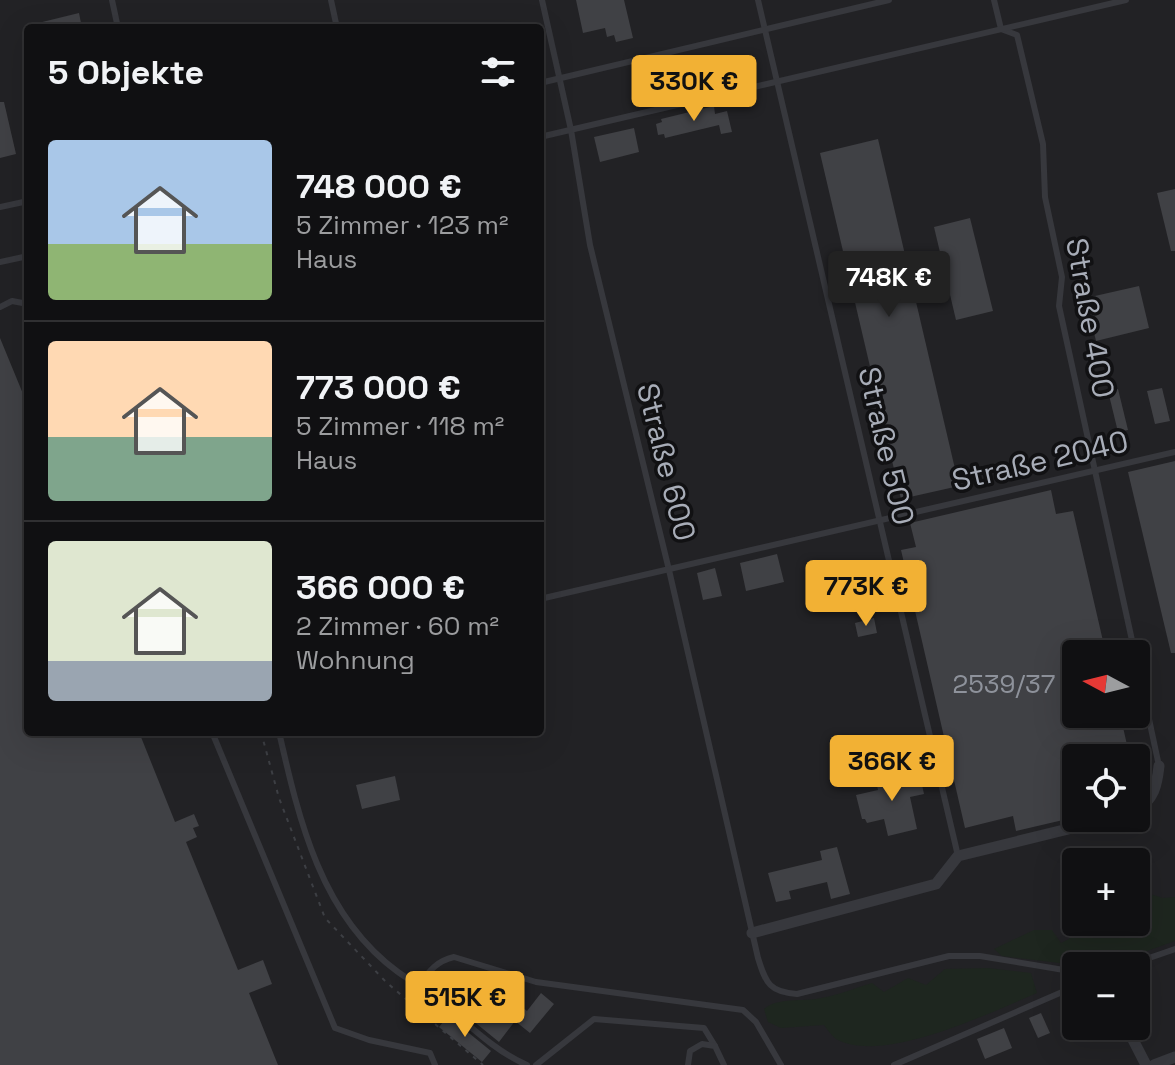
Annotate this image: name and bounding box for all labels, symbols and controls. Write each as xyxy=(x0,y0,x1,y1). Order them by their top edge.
icon: filters xyxy=(476,50,520,94)
text: 5 Objekte xyxy=(48,51,204,94)
pin: 330K € xyxy=(629,55,759,123)
text: 330K € xyxy=(650,64,738,98)
text: 748 000 € xyxy=(296,165,462,208)
icon: home xyxy=(112,172,208,268)
text: 5 Zimmer · 123 m² xyxy=(296,208,508,242)
street label: Straße 400 xyxy=(1057,235,1124,401)
text: Haus xyxy=(296,242,357,276)
pin: 748K € xyxy=(824,251,954,319)
text: 748K € xyxy=(846,260,932,294)
street label: Straße 500 xyxy=(849,363,924,529)
text: 773 000 € xyxy=(296,366,461,409)
icon: home xyxy=(112,373,208,469)
street label: Straße 600 xyxy=(628,379,705,545)
text: 5 Zimmer · 118 m² xyxy=(296,409,504,443)
street label: Straße 2040 xyxy=(948,421,1132,500)
text: Haus xyxy=(296,443,357,477)
pin: 773K € xyxy=(801,560,931,628)
text: 366 000 € xyxy=(296,566,465,609)
text: 773K € xyxy=(823,569,909,603)
icon: home xyxy=(112,573,208,669)
text: 2 Zimmer · 60 m² xyxy=(296,609,499,643)
north arrow xyxy=(1062,640,1150,728)
map controls xyxy=(1062,640,1150,1040)
text: Wohnung xyxy=(296,643,415,677)
house number: 2539/37 xyxy=(953,667,1055,701)
pin: 366K € xyxy=(827,735,957,803)
text: 366K € xyxy=(848,744,936,778)
button: locate xyxy=(1062,744,1150,832)
button: + xyxy=(1062,848,1150,936)
button: − xyxy=(1062,952,1150,1040)
pin: 515K € xyxy=(400,971,530,1039)
text: 515K € xyxy=(424,980,507,1014)

